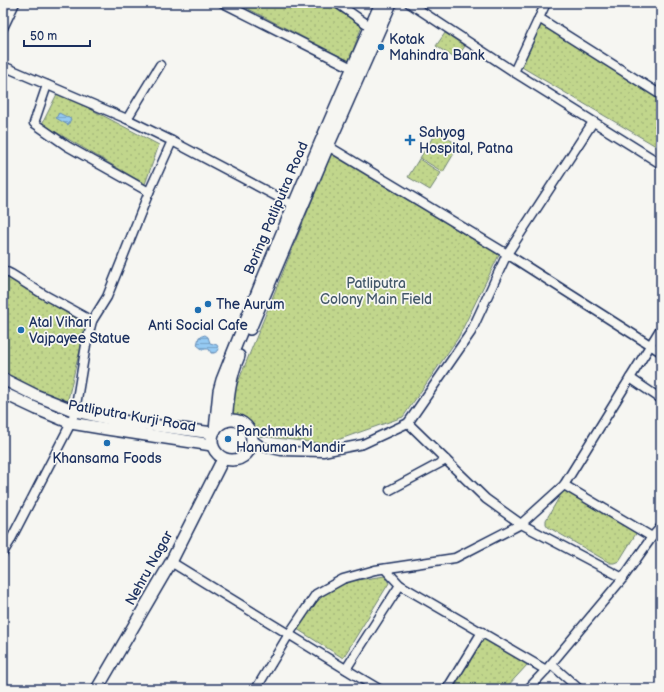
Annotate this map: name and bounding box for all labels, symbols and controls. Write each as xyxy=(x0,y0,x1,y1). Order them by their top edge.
scale bar xyxy=(24,22,90,48)
text: 50 m xyxy=(30,29,57,44)
place label: Kotak Mahindra Bank xyxy=(389,31,485,64)
marker: Kotak Mahindra Bank xyxy=(376,42,386,52)
place label: Sahyog Hospital, Patna xyxy=(419,124,513,157)
marker: Sahyog Hospital, Patna xyxy=(404,134,416,146)
street label: Boring Patliputra Road xyxy=(240,139,312,277)
park label: Patliputra Colony Main Field xyxy=(320,275,432,308)
place label: The Aurum xyxy=(216,296,285,313)
marker: The Aurum xyxy=(203,299,213,309)
marker: Anti Social Cafe xyxy=(193,305,203,315)
place label: Atal Vihari Vajpayee Statue xyxy=(29,314,130,347)
place label: Anti Social Cafe xyxy=(148,317,248,334)
marker: Atal Vihari Vajpayee Statue xyxy=(16,325,26,335)
street label: Patliputra Kurji Road xyxy=(67,396,197,436)
place label: Panchmukhi Hanuman Mandir xyxy=(236,423,346,456)
marker: Panchmukhi Hanuman Mandir xyxy=(223,434,233,444)
marker: Khansama Foods xyxy=(102,438,112,448)
place label: Khansama Foods xyxy=(52,450,162,467)
street label: Nehru Nagar xyxy=(122,527,177,608)

